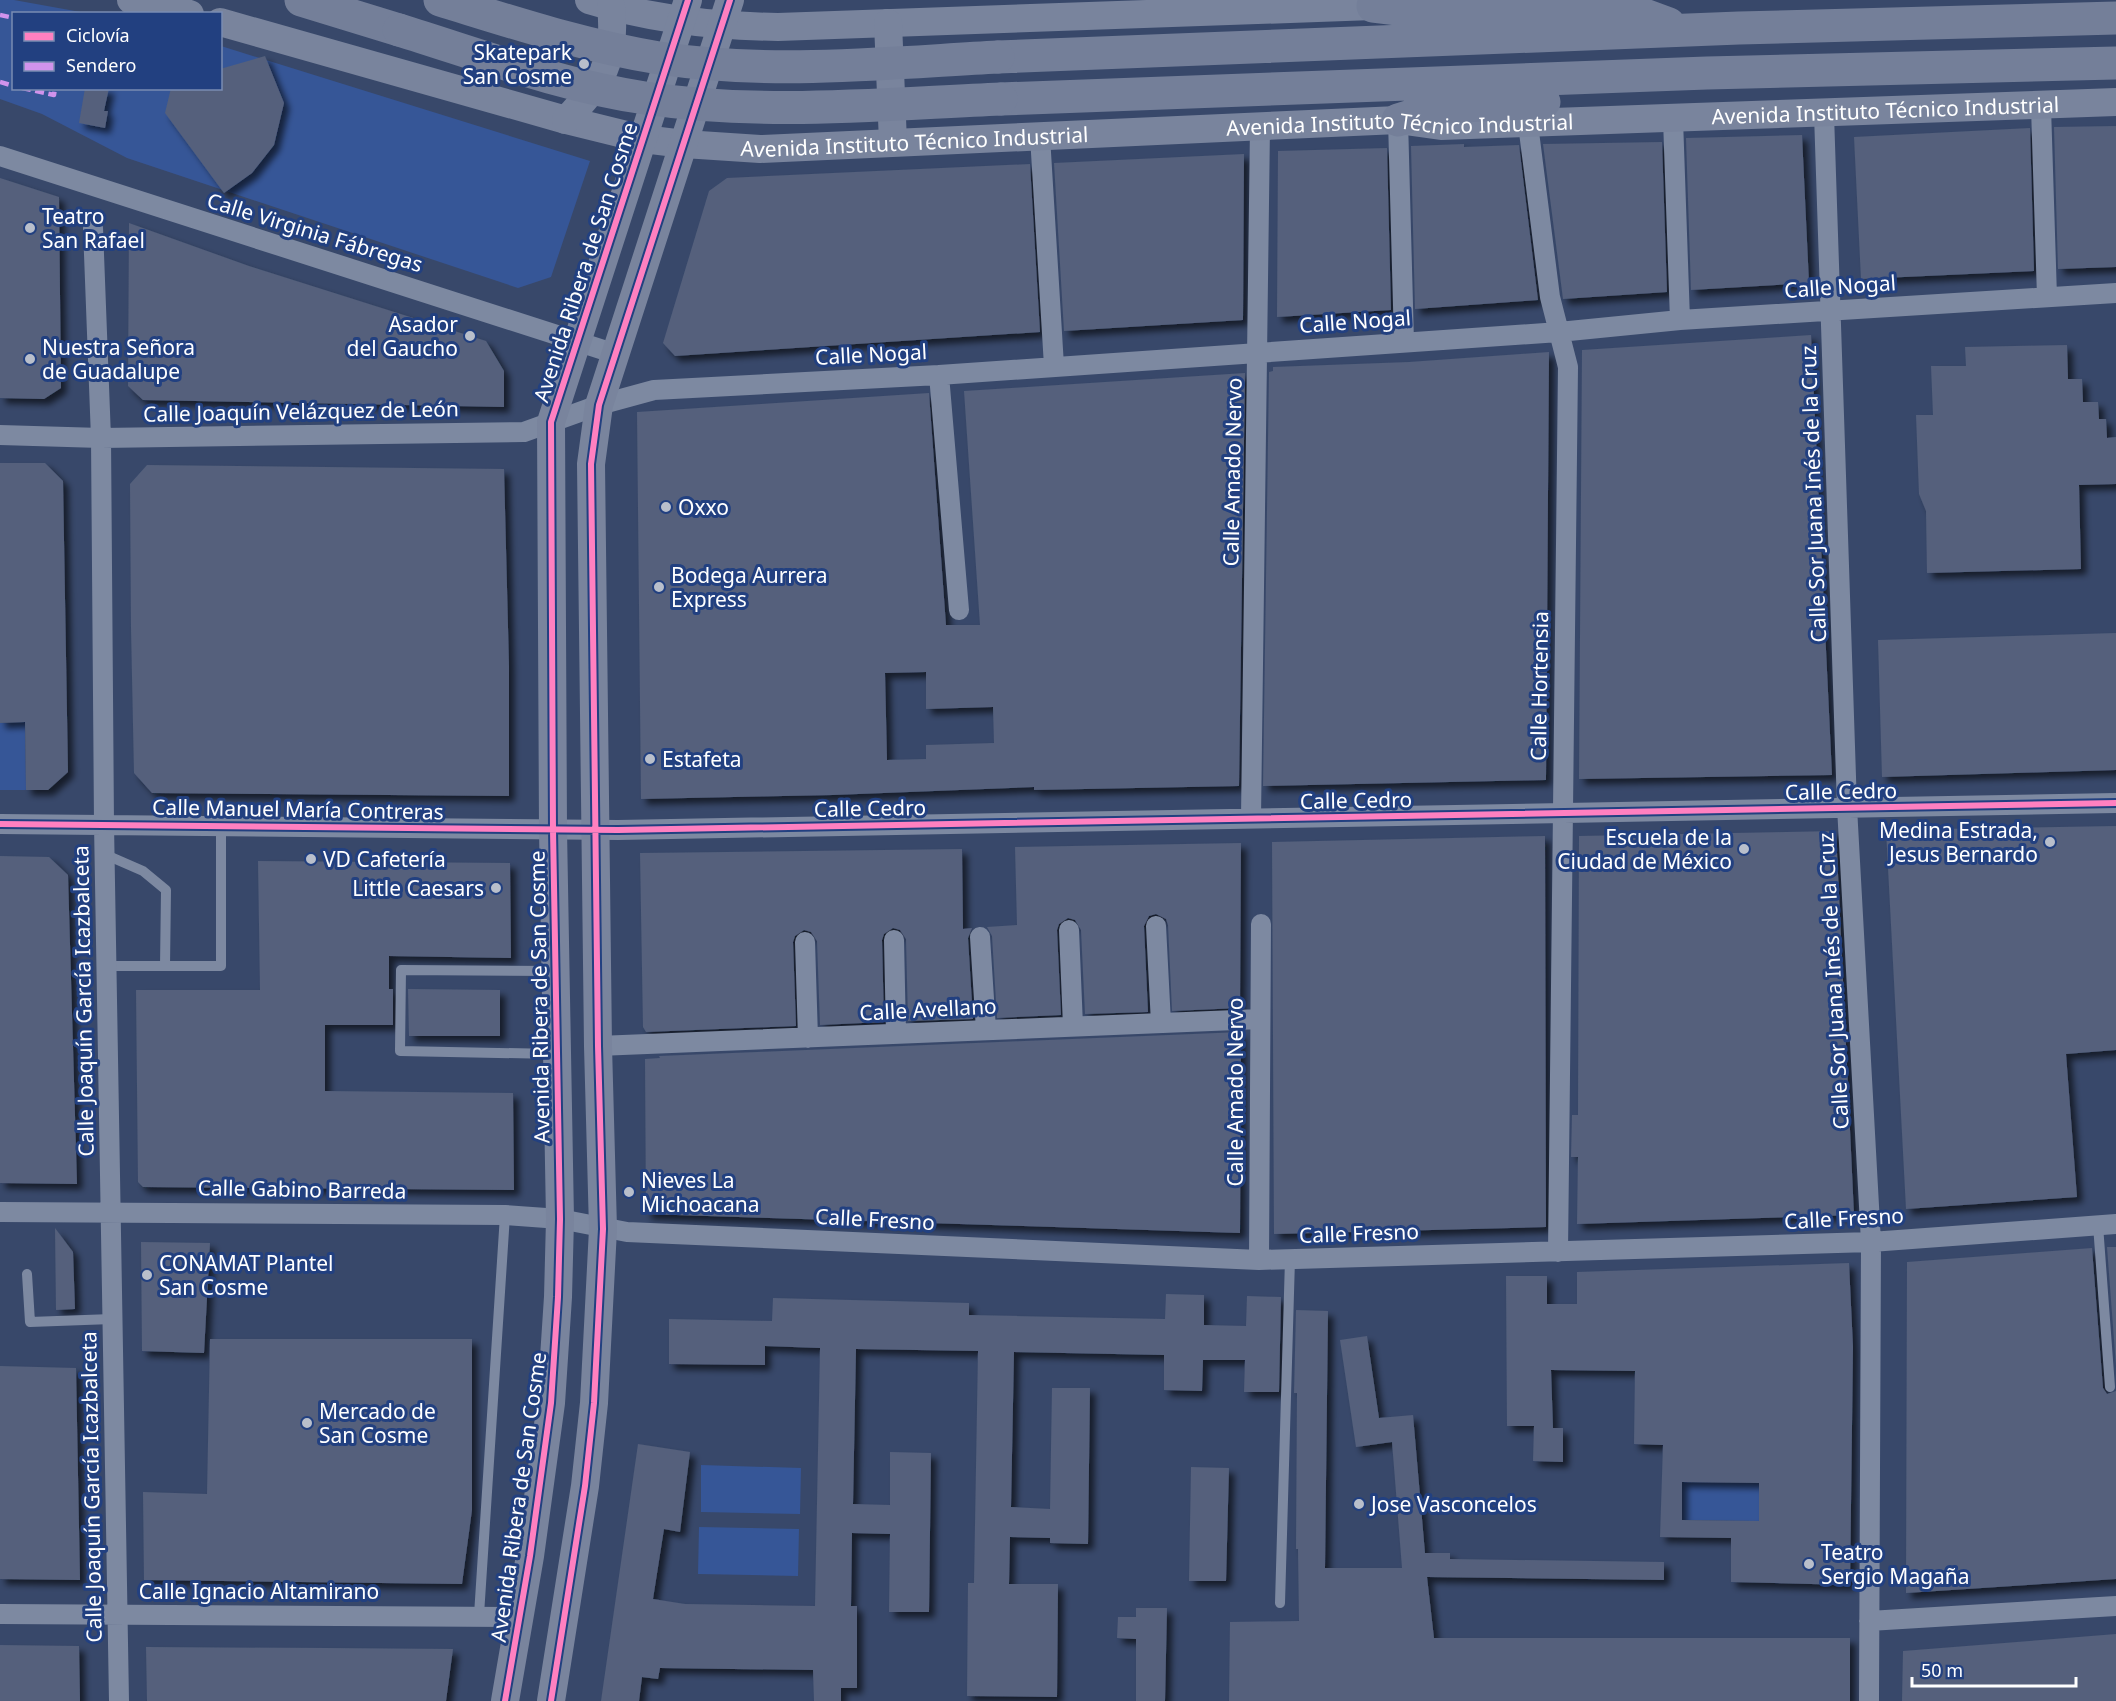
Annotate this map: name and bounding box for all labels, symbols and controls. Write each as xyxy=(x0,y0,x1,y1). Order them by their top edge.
legend xyxy=(12,12,222,90)
text: Ciclovía xyxy=(66,23,130,47)
place label: Skatepark San Cosme xyxy=(463,38,573,90)
text: Sendero xyxy=(66,53,136,77)
marker: Skatepark San Cosme xyxy=(577,57,591,71)
street label: Avenida Instituto Técnico Industrial xyxy=(1711,90,2060,130)
street label: Avenida Instituto Técnico Industrial xyxy=(1226,106,1574,142)
street label: Avenida Ribera de San Cosme xyxy=(526,118,644,406)
street label: Avenida Instituto Técnico Industrial xyxy=(740,120,1089,163)
street label: Calle Virginia Fábregas xyxy=(204,186,426,278)
place label: Teatro San Rafael xyxy=(42,202,145,254)
marker: Teatro San Rafael xyxy=(23,221,37,235)
street label: Calle Nogal xyxy=(1783,268,1897,304)
street label: Calle Nogal xyxy=(1298,303,1412,339)
place label: Asador del Gaucho xyxy=(347,310,458,362)
marker: Asador del Gaucho xyxy=(463,329,477,343)
place label: Nuestra Señora de Guadalupe xyxy=(42,333,195,385)
street label: Calle Nogal xyxy=(814,337,928,371)
street label: Calle Sor Juana Inés de la Cruz xyxy=(1794,345,1832,643)
marker: Nuestra Señora de Guadalupe xyxy=(23,352,37,366)
street label: Calle Amado Nervo xyxy=(1216,377,1248,567)
street label: Calle Joaquín Velázquez de León xyxy=(143,394,459,428)
place label: Oxxo xyxy=(678,493,729,521)
marker: Oxxo xyxy=(659,500,673,514)
place label: Bodega Aurrera Express xyxy=(671,561,827,613)
marker: Bodega Aurrera Express xyxy=(652,580,666,594)
street label: Calle Hortensia xyxy=(1524,611,1554,761)
place label: Estafeta xyxy=(662,745,742,773)
marker: Estafeta xyxy=(643,752,657,766)
street label: Calle Cedro xyxy=(1785,776,1897,806)
street label: Calle Cedro xyxy=(1300,785,1412,815)
street label: Calle Manuel María Contreras xyxy=(152,792,444,826)
street label: Calle Cedro xyxy=(814,793,926,823)
place label: Medina Estrada, Jesus Bernardo xyxy=(1879,816,2038,868)
place label: Escuela de la Ciudad de México xyxy=(1557,823,1732,875)
street label: Calle Sor Juana Inés de la Cruz xyxy=(1811,832,1855,1130)
marker: Medina Estrada, Jesus Bernardo xyxy=(2043,835,2057,849)
marker: Escuela de la Ciudad de México xyxy=(1737,842,1751,856)
street label: Calle Joaquín García Icazbalceta xyxy=(66,845,100,1157)
place label: VD Cafetería xyxy=(323,845,446,873)
street label: Avenida Ribera de San Cosme xyxy=(522,850,556,1144)
marker: VD Cafetería xyxy=(304,852,318,866)
place label: Little Caesars xyxy=(352,874,484,902)
marker: Little Caesars xyxy=(489,881,503,895)
street label: Calle Avellano xyxy=(859,991,997,1027)
street label: Calle Amado Nervo xyxy=(1221,998,1249,1186)
place label: Nieves La Michoacana xyxy=(641,1166,760,1218)
street label: Calle Gabino Barreda xyxy=(197,1173,407,1205)
marker: Nieves La Michoacana xyxy=(622,1185,636,1199)
street label: Calle Fresno xyxy=(1783,1201,1905,1235)
street label: Calle Fresno xyxy=(814,1202,936,1236)
street label: Calle Fresno xyxy=(1299,1217,1419,1249)
place label: CONAMAT Plantel San Cosme xyxy=(159,1249,334,1301)
marker: CONAMAT Plantel San Cosme xyxy=(140,1268,154,1282)
street label: Calle Joaquín García Icazbalceta xyxy=(74,1331,108,1643)
street label: Avenida Ribera de San Cosme xyxy=(484,1350,552,1644)
place label: Mercado de San Cosme xyxy=(319,1397,436,1449)
marker: Mercado de San Cosme xyxy=(300,1416,314,1430)
place label: Jose Vasconcelos xyxy=(1369,1490,1537,1518)
marker: Jose Vasconcelos xyxy=(1352,1497,1366,1511)
place label: Teatro Sergio Magaña xyxy=(1821,1538,1970,1590)
marker: Teatro Sergio Magaña xyxy=(1802,1557,1816,1571)
street label: Calle Ignacio Altamirano xyxy=(139,1577,379,1605)
scale bar xyxy=(1912,1650,2076,1688)
text: 50 m xyxy=(1921,1658,1963,1682)

